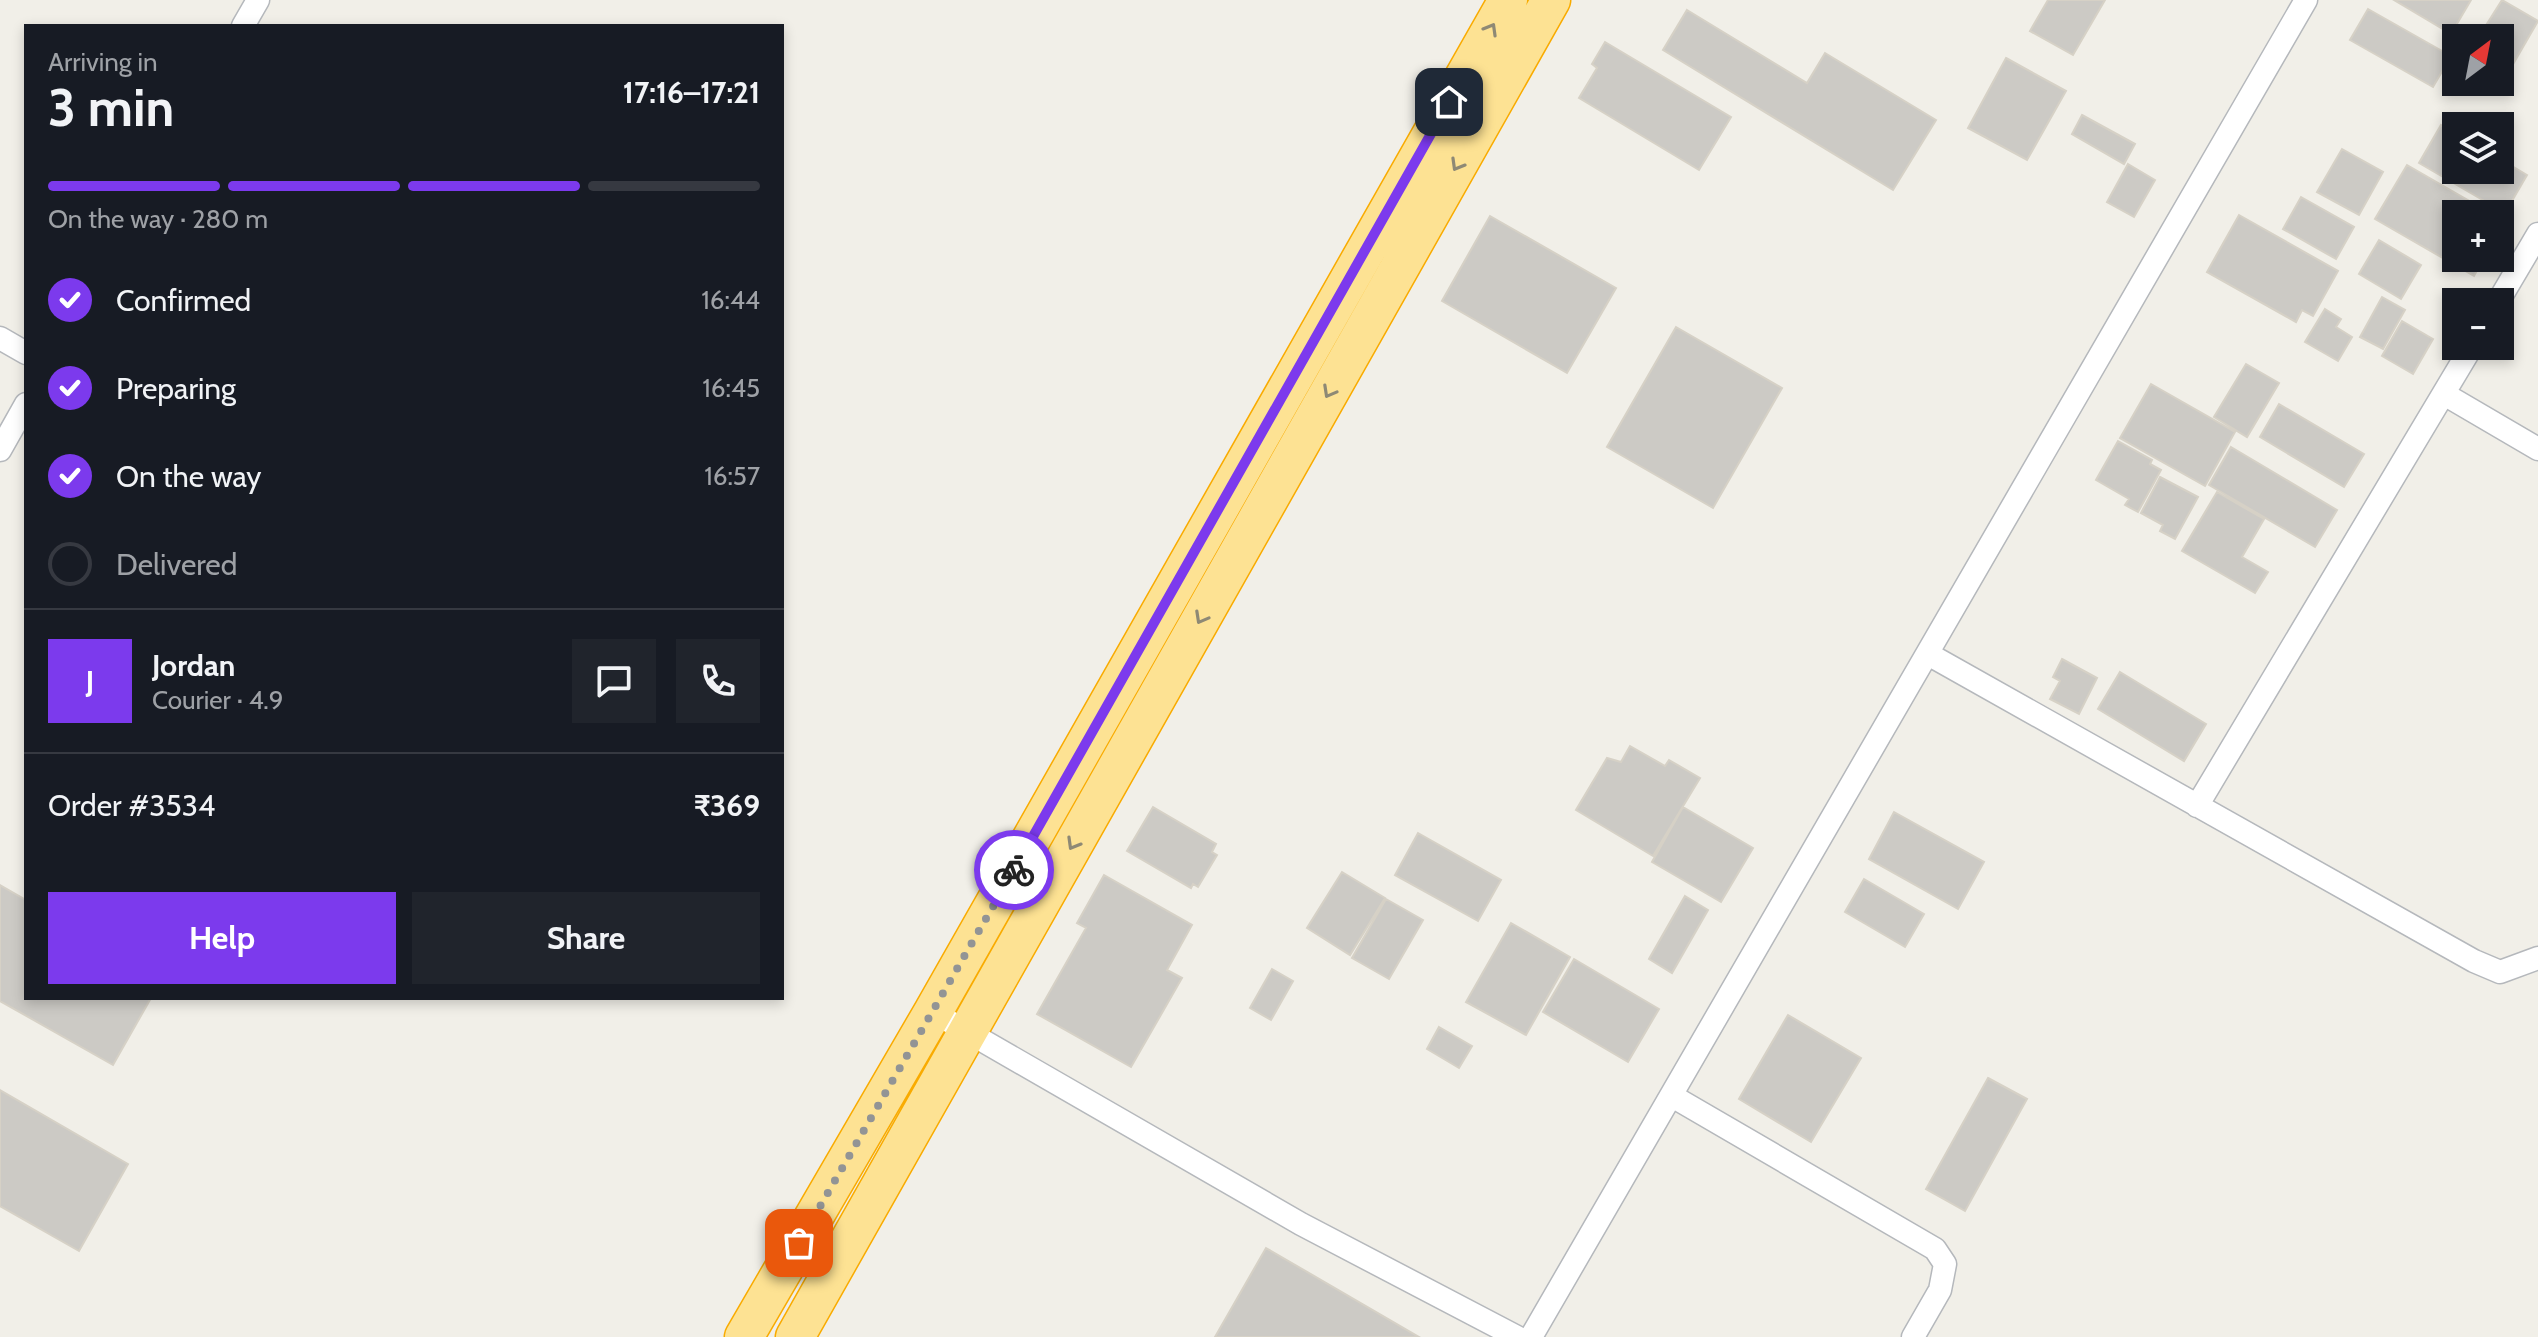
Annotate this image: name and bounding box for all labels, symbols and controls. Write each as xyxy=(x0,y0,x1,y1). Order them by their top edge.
one-way arrow xyxy=(1481,23,1497,38)
north arrow xyxy=(2442,24,2514,96)
map controls xyxy=(2442,24,2514,360)
text: Arriving in xyxy=(48,46,158,78)
pin xyxy=(1415,68,1483,136)
text: 17:16–17:21 xyxy=(623,74,760,111)
text: 3 min xyxy=(48,76,174,139)
icon: home xyxy=(1427,80,1471,124)
button: layers xyxy=(2442,112,2514,184)
one-way arrow xyxy=(1451,157,1467,171)
button: + xyxy=(2442,200,2514,272)
text: On the way · 280 m xyxy=(48,203,268,235)
icon: check xyxy=(48,278,92,322)
text: Confirmed xyxy=(116,282,251,319)
text: 16:44 xyxy=(701,284,760,316)
button: − xyxy=(2442,288,2514,360)
icon: check xyxy=(48,366,92,410)
text: Preparing xyxy=(116,370,236,407)
text: 16:45 xyxy=(702,372,760,404)
one-way arrow xyxy=(1323,383,1339,398)
icon: check xyxy=(48,454,92,498)
text: On the way xyxy=(116,458,261,495)
text: 16:57 xyxy=(704,460,760,492)
text: Delivered xyxy=(116,546,237,583)
one-way arrow xyxy=(1195,609,1211,624)
button: chat xyxy=(572,639,656,723)
button: phone xyxy=(676,639,760,723)
text: Jordan xyxy=(152,647,235,684)
text: J xyxy=(86,663,94,700)
text: Courier · 4.9 xyxy=(152,684,284,716)
text: Order #3534 xyxy=(48,787,215,824)
text: ₹369 xyxy=(694,787,760,824)
courier xyxy=(974,830,1054,910)
one-way arrow xyxy=(1067,835,1083,850)
icon: bike xyxy=(992,848,1036,892)
button: Help xyxy=(48,892,396,984)
button: Share xyxy=(412,892,760,984)
pin xyxy=(765,1209,833,1277)
icon: bag xyxy=(777,1221,821,1265)

